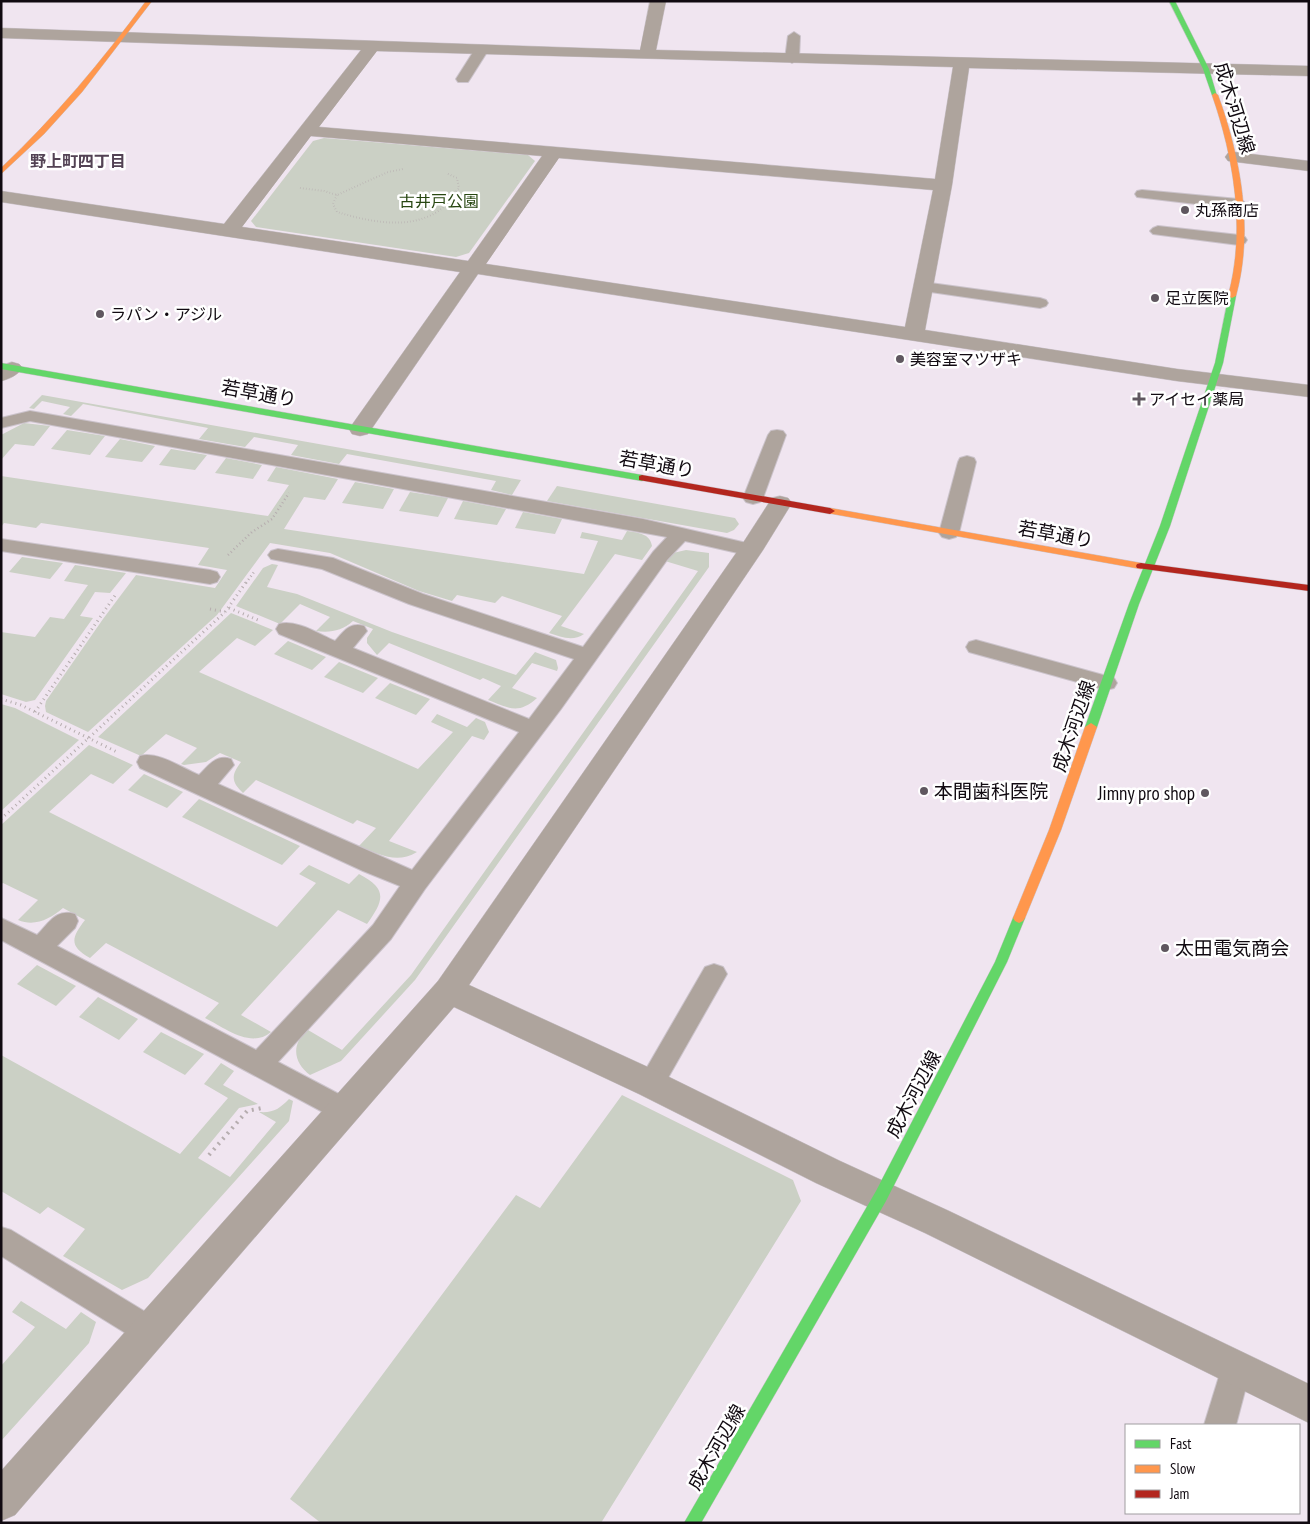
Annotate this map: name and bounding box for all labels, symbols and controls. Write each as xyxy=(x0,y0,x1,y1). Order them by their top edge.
street label: 成木河辺線 xyxy=(1210,59,1260,157)
district label: 野上町四丁目 xyxy=(30,151,126,171)
park label: 古井戸公園 xyxy=(399,191,479,211)
place label: 丸孫商店 xyxy=(1195,200,1259,220)
marker: 丸孫商店 xyxy=(1179,204,1191,216)
place label: 足立医院 xyxy=(1165,288,1229,308)
marker: 足立医院 xyxy=(1149,292,1161,304)
place label: ラパン・アジル xyxy=(110,304,222,324)
marker: ラパン・アジル xyxy=(94,308,106,320)
place label: 美容室マツザキ xyxy=(910,349,1022,369)
marker: 美容室マツザキ xyxy=(894,353,906,365)
street label: 若草通り xyxy=(219,375,299,411)
place label: アイセイ薬局 xyxy=(1149,389,1244,409)
marker: アイセイ薬局 xyxy=(1133,393,1145,405)
street label: 若草通り xyxy=(617,446,697,482)
street label: 若草通り xyxy=(1016,516,1096,552)
street label: 成木河辺線 xyxy=(1046,677,1100,775)
place label: 本間歯科医院 xyxy=(934,779,1048,803)
place label: Jimny pro shop xyxy=(1097,781,1195,805)
marker: 本間歯科医院 xyxy=(918,785,930,797)
marker: Jimny pro shop xyxy=(1199,787,1211,799)
place label: 太田電気商会 xyxy=(1175,936,1289,960)
marker: 太田電気商会 xyxy=(1159,942,1171,954)
street label: 成木河辺線 xyxy=(880,1046,946,1142)
street label: 成木河辺線 xyxy=(682,1400,750,1494)
legend xyxy=(1125,1424,1300,1514)
text: Fast xyxy=(1170,1434,1191,1453)
text: Slow xyxy=(1170,1459,1195,1478)
text: Jam xyxy=(1169,1484,1189,1503)

